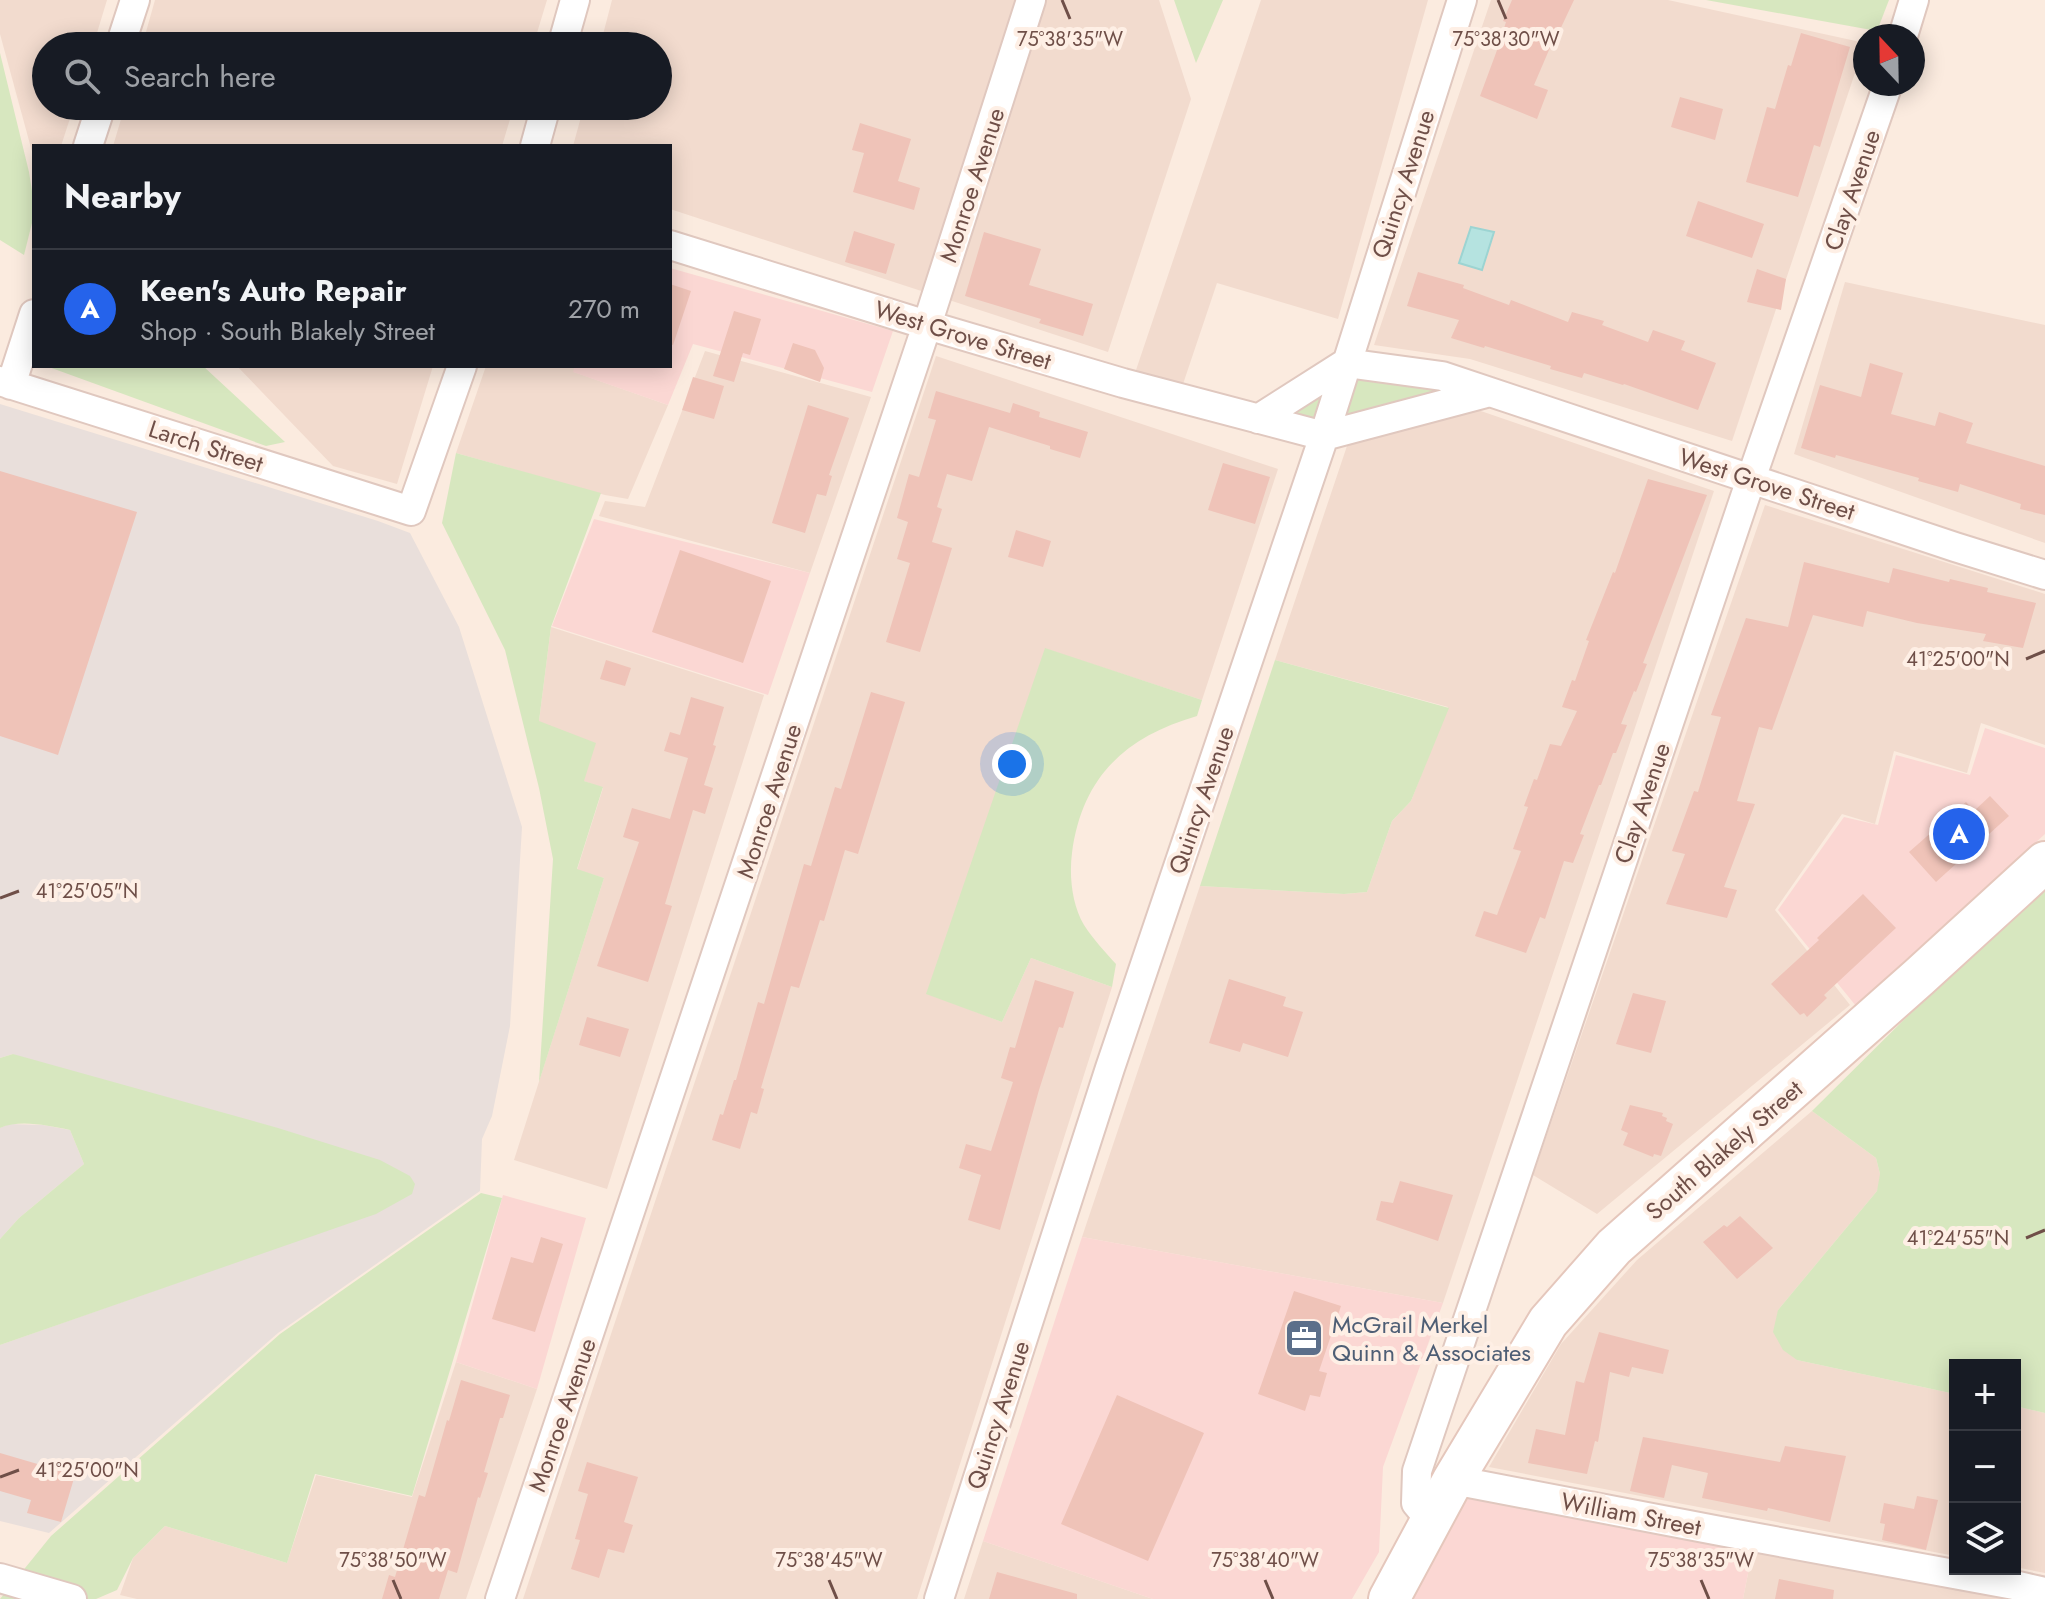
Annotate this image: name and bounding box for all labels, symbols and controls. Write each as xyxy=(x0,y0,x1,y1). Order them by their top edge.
north arrow xyxy=(1853,24,1925,96)
text: 75°38'35"W xyxy=(1017,25,1123,54)
text: 75°38'30"W xyxy=(1453,25,1560,54)
search box xyxy=(32,32,672,120)
icon: search xyxy=(60,54,104,98)
text: Search here xyxy=(124,55,276,98)
street label: Monroe Avenue xyxy=(931,103,1013,267)
street label: Quincy Avenue xyxy=(1362,105,1444,263)
street label: Clay Avenue xyxy=(1815,125,1889,255)
text: Nearby xyxy=(64,172,181,221)
text: Keen's Auto Repair xyxy=(140,269,407,312)
text: A xyxy=(80,290,100,328)
text: 270 m xyxy=(568,290,640,328)
street label: West Grove Street xyxy=(870,292,1056,379)
text: Shop · South Blakely Street xyxy=(140,312,435,350)
street label: Larch Street xyxy=(144,411,268,481)
street label: West Grove Street xyxy=(1675,439,1860,529)
text: 41°25'00"N xyxy=(1906,645,2010,674)
street label: Monroe Avenue xyxy=(728,719,810,883)
street label: Quincy Avenue xyxy=(1159,721,1243,879)
street label: Clay Avenue xyxy=(1605,738,1679,868)
your location xyxy=(992,744,1032,784)
pin: A xyxy=(1933,804,1985,864)
text: 41°25'05"N xyxy=(36,877,138,906)
street label: South Blakely Street xyxy=(1638,1072,1810,1228)
text: 41°24'55"N xyxy=(1907,1224,2009,1253)
place label: McGrail Merkel Quinn & Associates xyxy=(1332,1307,1531,1370)
office icon: McGrail Merkel Quinn & Associates xyxy=(1283,1317,1325,1359)
street label: Monroe Avenue xyxy=(519,1333,605,1497)
street label: Quincy Avenue xyxy=(957,1336,1039,1494)
map controls xyxy=(1949,1359,2021,1575)
button: + xyxy=(1949,1359,2021,1431)
button: − xyxy=(1949,1431,2021,1503)
text: 41°25'00"N xyxy=(35,1456,139,1485)
street label: William Street xyxy=(1558,1483,1704,1545)
button: layers xyxy=(1949,1503,2021,1575)
text: 75°38'50"W xyxy=(339,1546,447,1575)
text: 75°38'45"W xyxy=(776,1546,883,1575)
text: 75°38'40"W xyxy=(1211,1546,1319,1575)
text: 75°38'35"W xyxy=(1648,1546,1754,1575)

